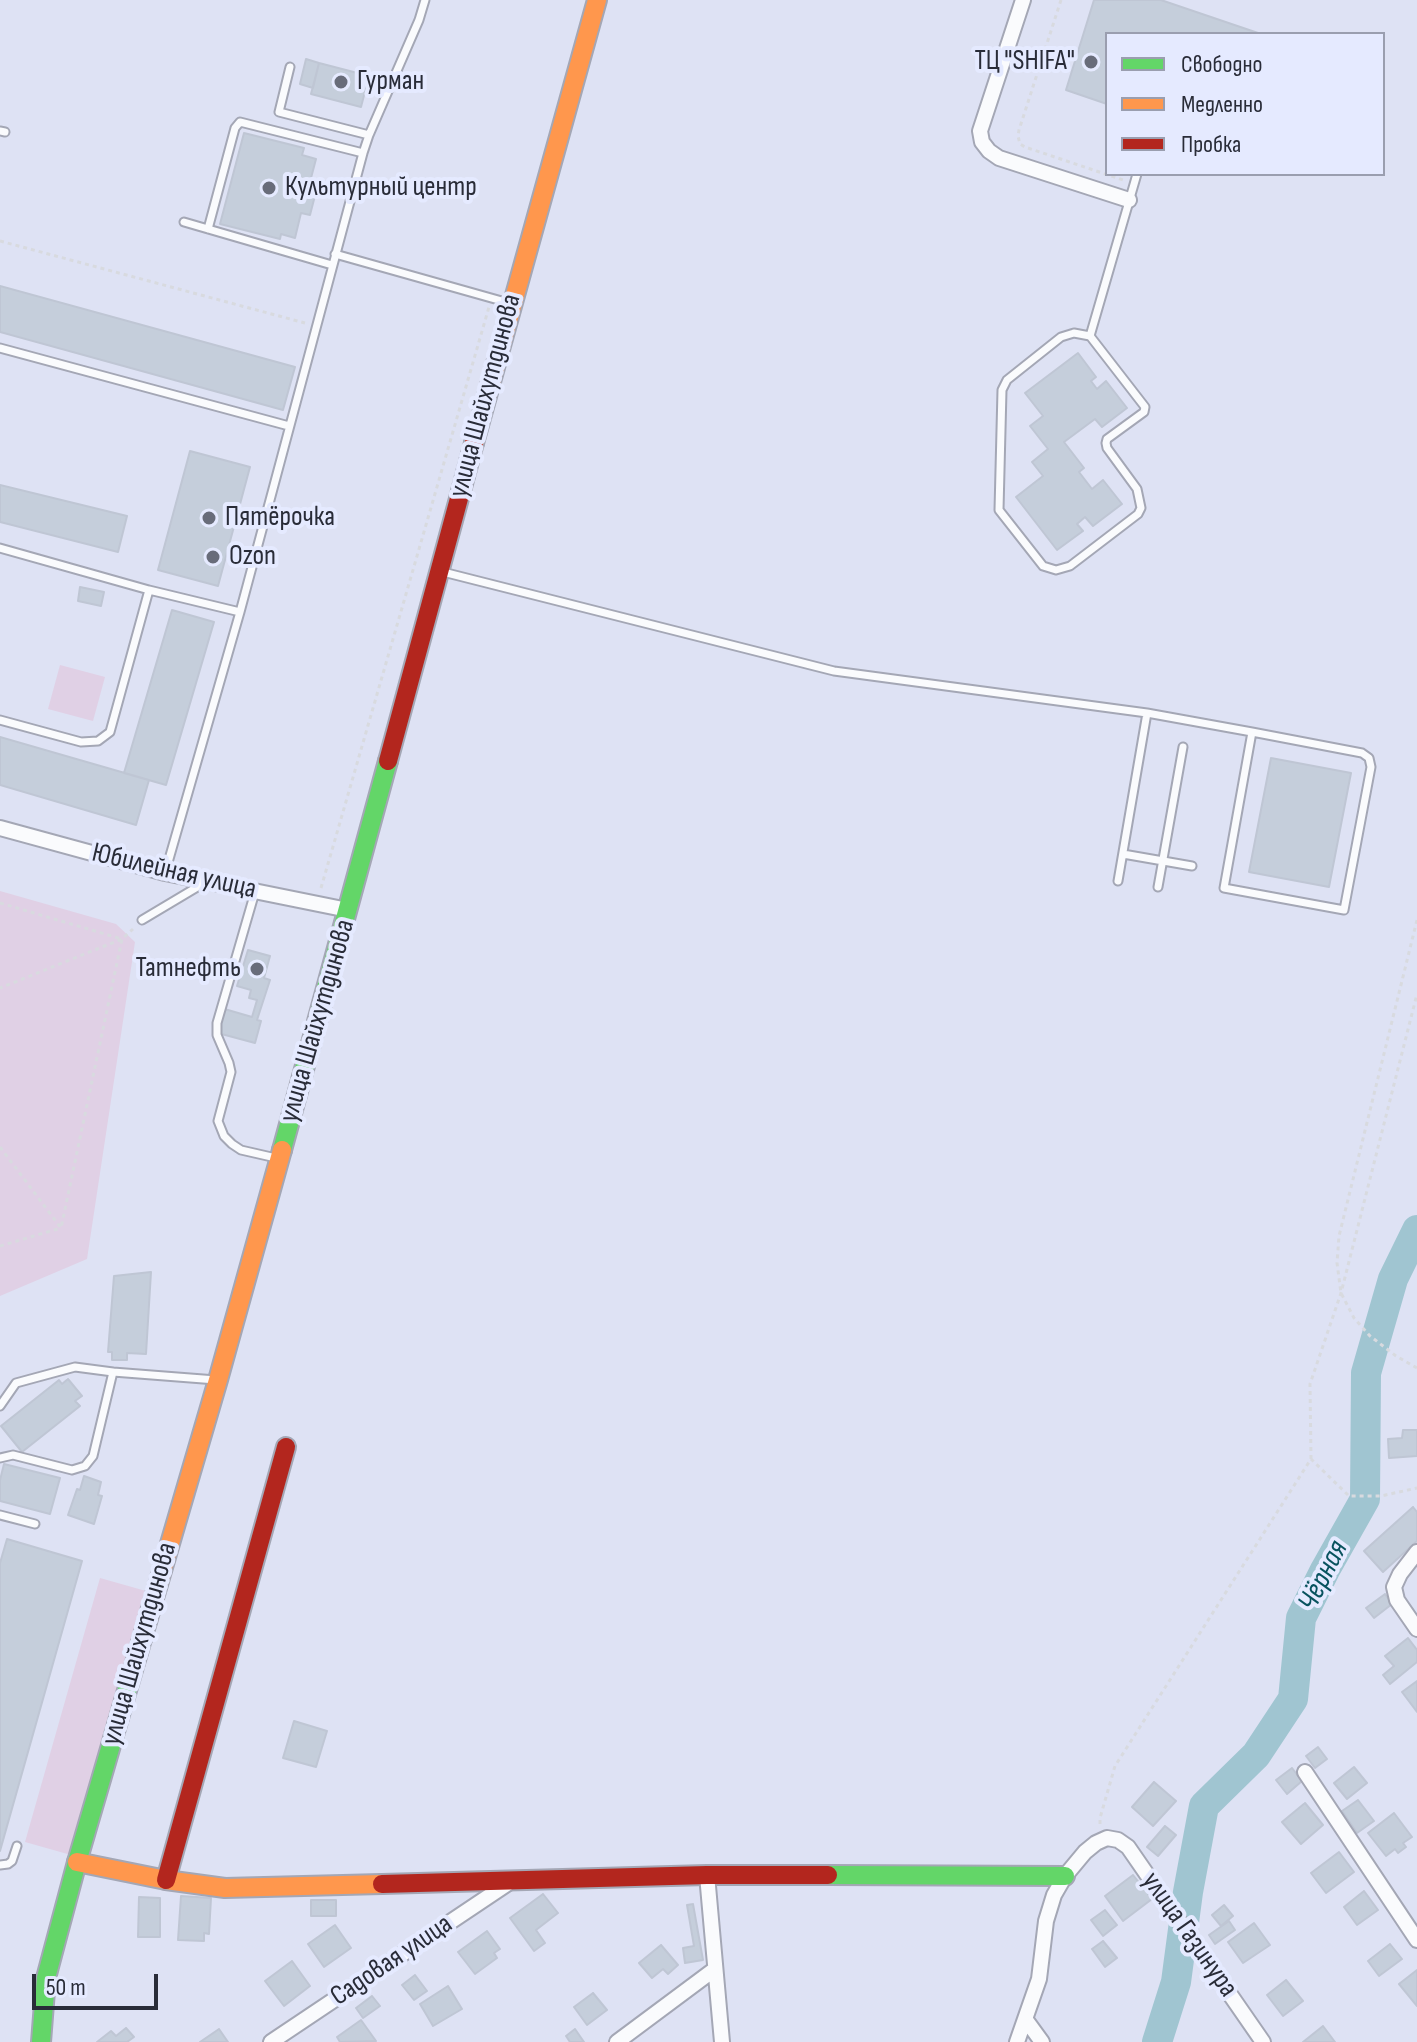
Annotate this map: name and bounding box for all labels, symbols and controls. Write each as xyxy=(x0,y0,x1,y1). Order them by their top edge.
legend xyxy=(1105,32,1385,176)
place label: ТЦ "SHIFA" xyxy=(974,45,1075,79)
text: Свободно xyxy=(1181,50,1262,79)
marker: ТЦ "SHIFA" xyxy=(1082,53,1100,71)
place label: Гурман xyxy=(357,65,424,99)
marker: Гурман xyxy=(332,73,350,91)
text: Медленно xyxy=(1181,90,1263,119)
text: Пробка xyxy=(1181,130,1241,159)
place label: Культурный центр xyxy=(285,171,477,205)
marker: Культурный центр xyxy=(260,179,278,197)
street label: улица Шайхутдинова xyxy=(443,291,529,501)
place label: Пятёрочка xyxy=(225,501,335,535)
marker: Пятёрочка xyxy=(200,509,218,527)
place label: Ozon xyxy=(229,540,276,574)
marker: Ozon xyxy=(204,548,222,566)
street label: Юбилейная улица xyxy=(89,837,259,907)
street label: улица Шайхутдинова xyxy=(273,916,363,1126)
place label: Татнефть xyxy=(136,952,241,986)
marker: Татнефть xyxy=(248,960,266,978)
water label: Чёрная xyxy=(1291,1535,1357,1617)
street label: улица Шайхутдинова xyxy=(95,1539,185,1749)
street label: улица Газинура xyxy=(1134,1866,1244,2004)
street label: Садовая улица xyxy=(325,1908,459,2014)
scale bar xyxy=(36,1958,162,2008)
text: 50 m xyxy=(46,1973,86,2002)

